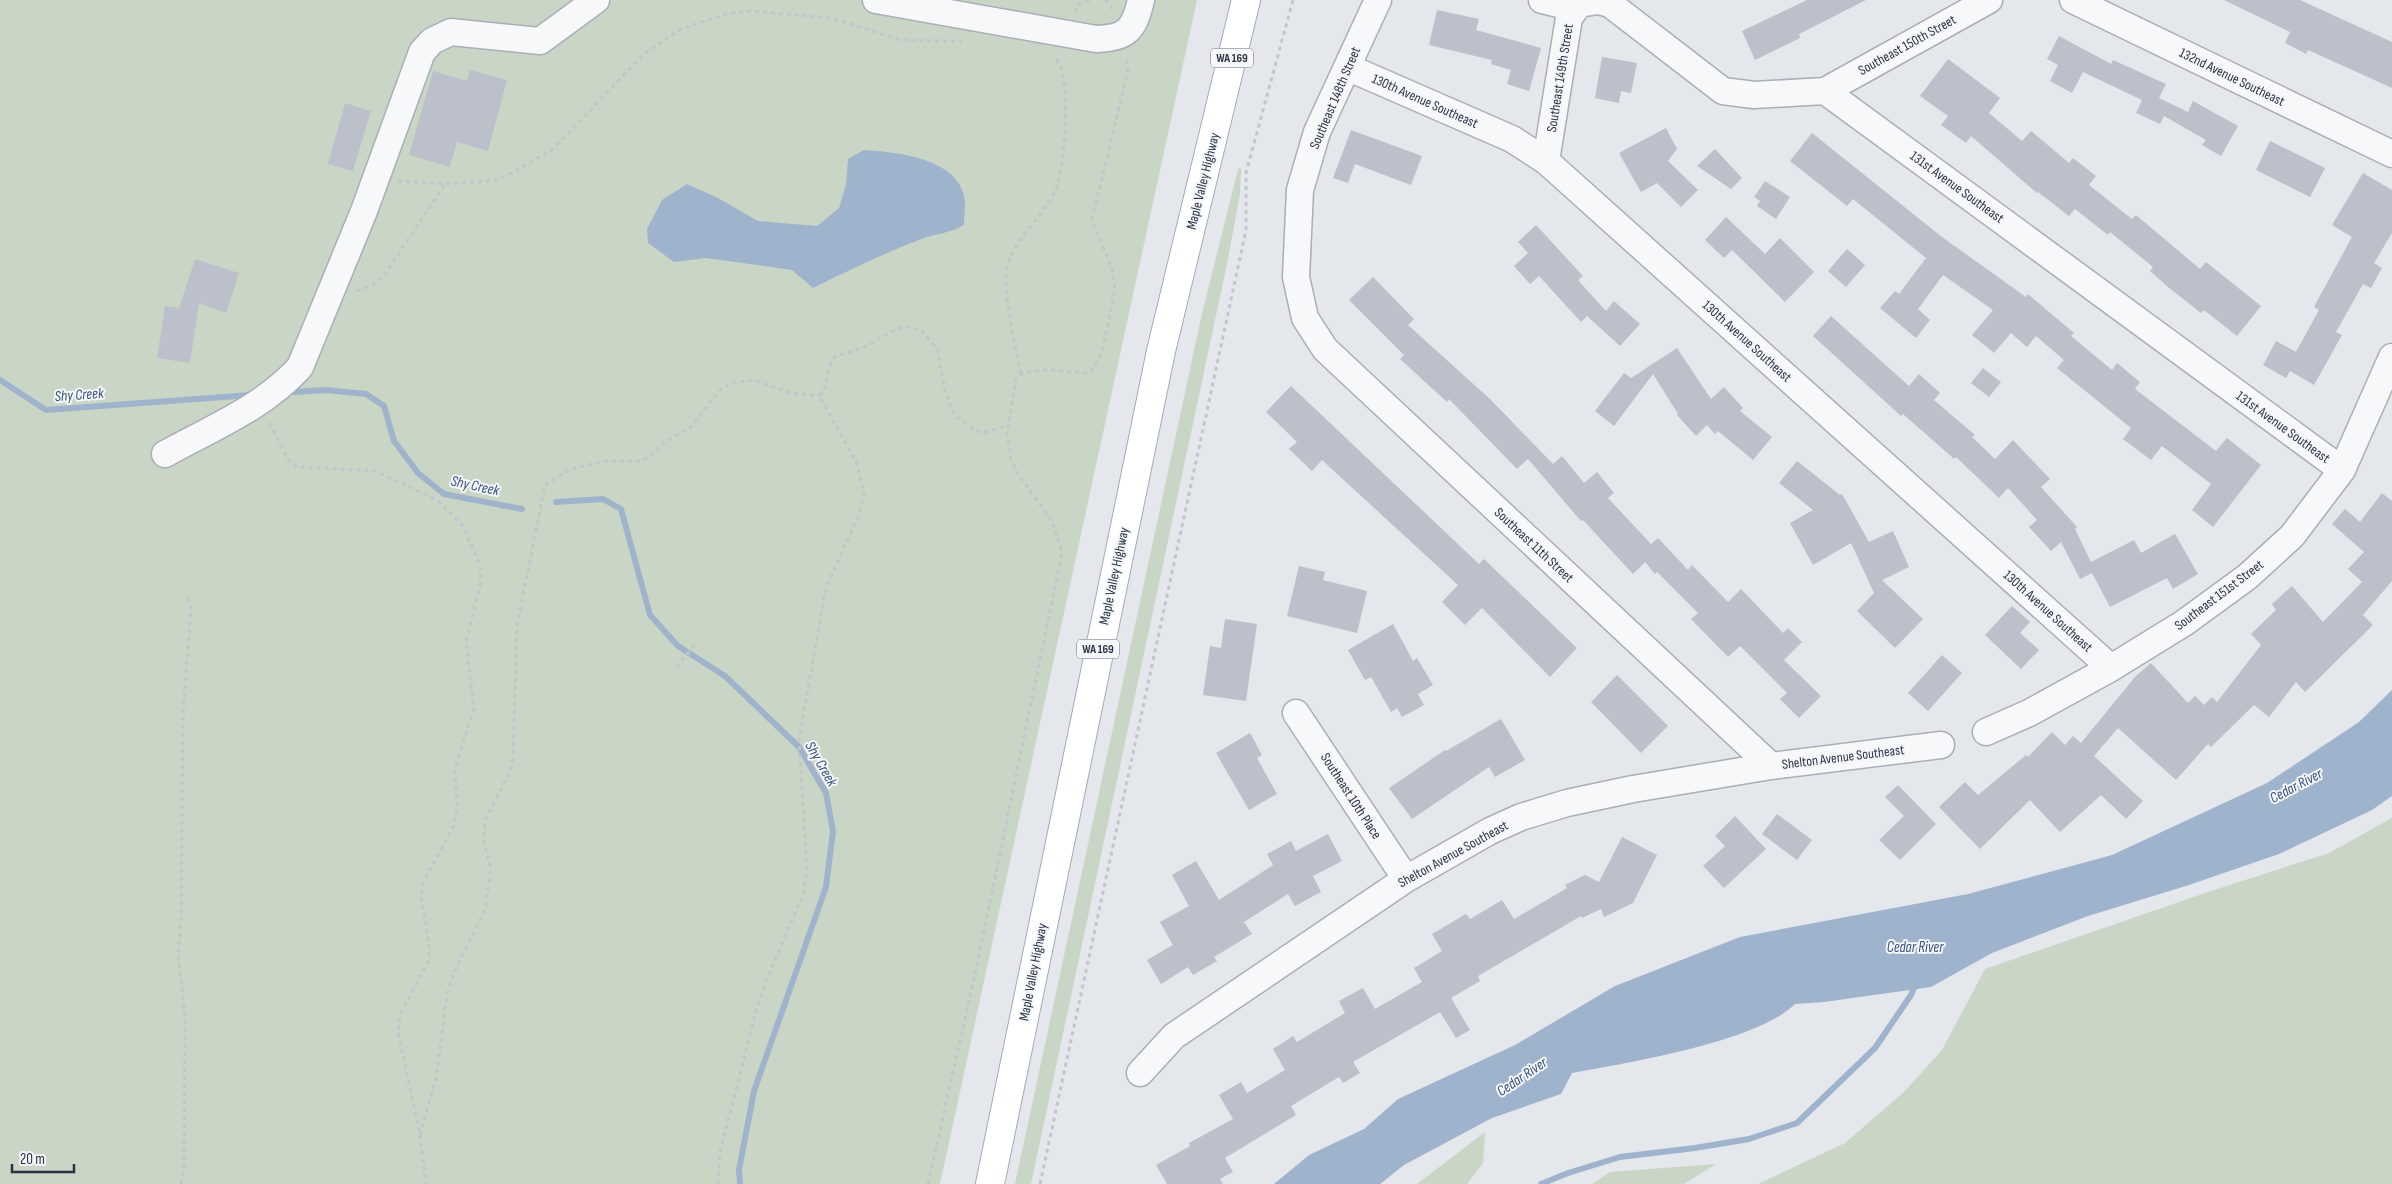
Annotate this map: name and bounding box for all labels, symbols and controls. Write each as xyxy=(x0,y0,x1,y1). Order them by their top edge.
street label: Southeast 150th Street xyxy=(1855,11,1959,79)
street label: Southeast 149th Street xyxy=(1543,23,1577,133)
street label: Southeast 148th Street xyxy=(1306,44,1364,152)
street label: 132nd Avenue Southeast xyxy=(2176,44,2288,110)
road number: WA 169 xyxy=(1211,48,1253,68)
street label: 130th Avenue Southeast xyxy=(1369,70,1481,132)
street label: Maple Valley Highway xyxy=(1183,130,1223,231)
street label: 131st Avenue Southeast xyxy=(1907,147,2007,227)
street label: 130th Avenue Southeast xyxy=(1699,296,1795,386)
water label: Shy Creek xyxy=(54,384,104,406)
street label: 131st Avenue Southeast xyxy=(2233,387,2333,467)
water label: Shy Creek xyxy=(449,472,501,500)
street label: Southeast 11th Street xyxy=(1491,504,1577,586)
street label: Maple Valley Highway xyxy=(1095,525,1133,626)
street label: Southeast 151st Street xyxy=(2171,556,2267,634)
street label: 130th Avenue Southeast xyxy=(2000,566,2096,656)
road number: WA 169 xyxy=(1077,640,1119,659)
water label: Shy Creek xyxy=(801,738,842,790)
street label: Shelton Avenue Southeast xyxy=(1781,741,1905,773)
street label: Southeast 10th Place xyxy=(1317,750,1385,842)
water label: Cedar River xyxy=(2266,764,2326,808)
street label: Shelton Avenue Southeast xyxy=(1395,817,1511,891)
street label: Maple Valley Highway xyxy=(1015,921,1051,1022)
water label: Cedar River xyxy=(1887,938,1944,957)
water label: Cedar River xyxy=(1493,1053,1551,1101)
scale bar xyxy=(12,1142,75,1174)
text: 20 m xyxy=(20,1150,45,1169)

